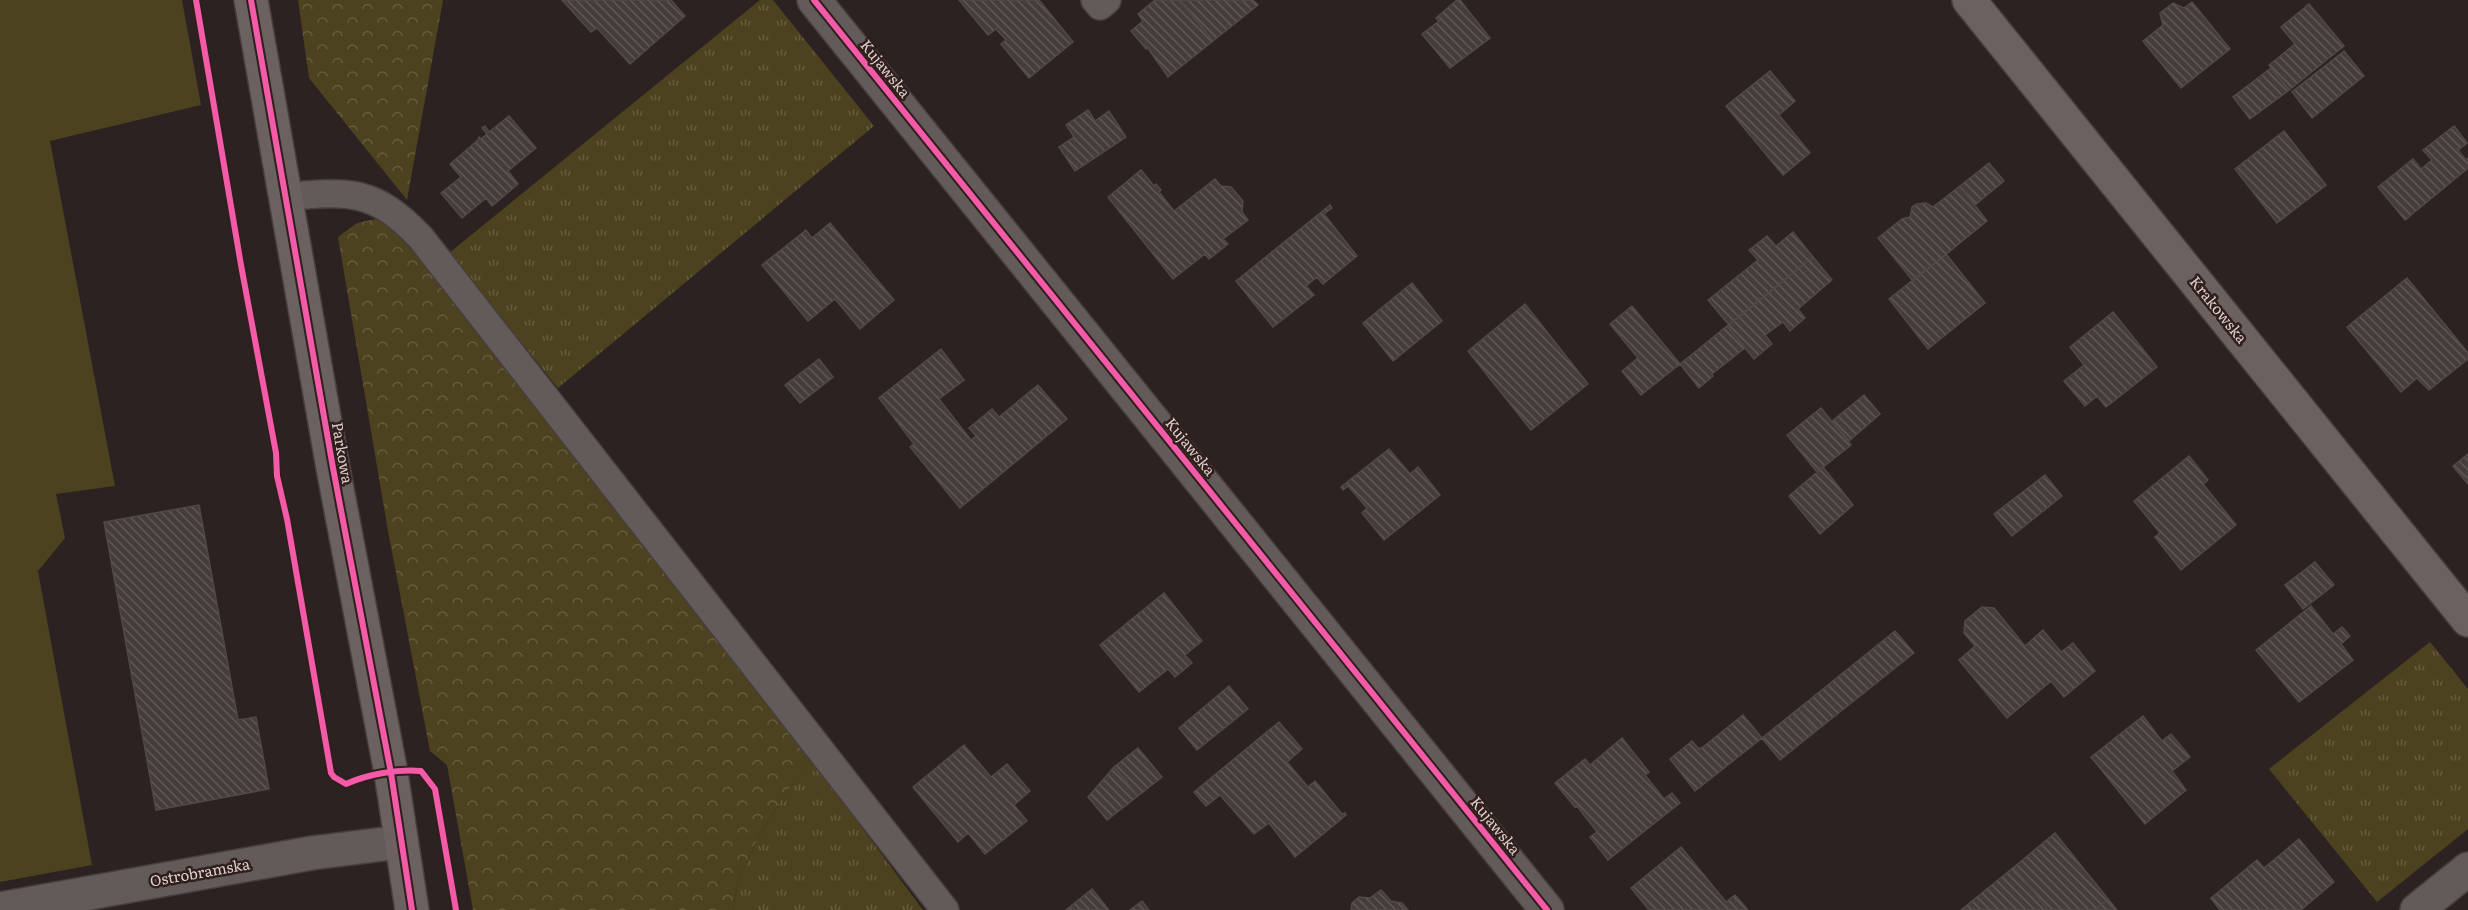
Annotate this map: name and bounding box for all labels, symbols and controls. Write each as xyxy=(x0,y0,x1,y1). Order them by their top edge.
street label: Kujawska xyxy=(856,34,917,103)
street label: Krakowska xyxy=(2185,270,2254,348)
street label: Kujawska xyxy=(1161,412,1222,481)
street label: Parkowa xyxy=(327,420,360,486)
street label: Kujawska xyxy=(1466,791,1527,860)
street label: Ostrobramska xyxy=(148,851,253,892)

